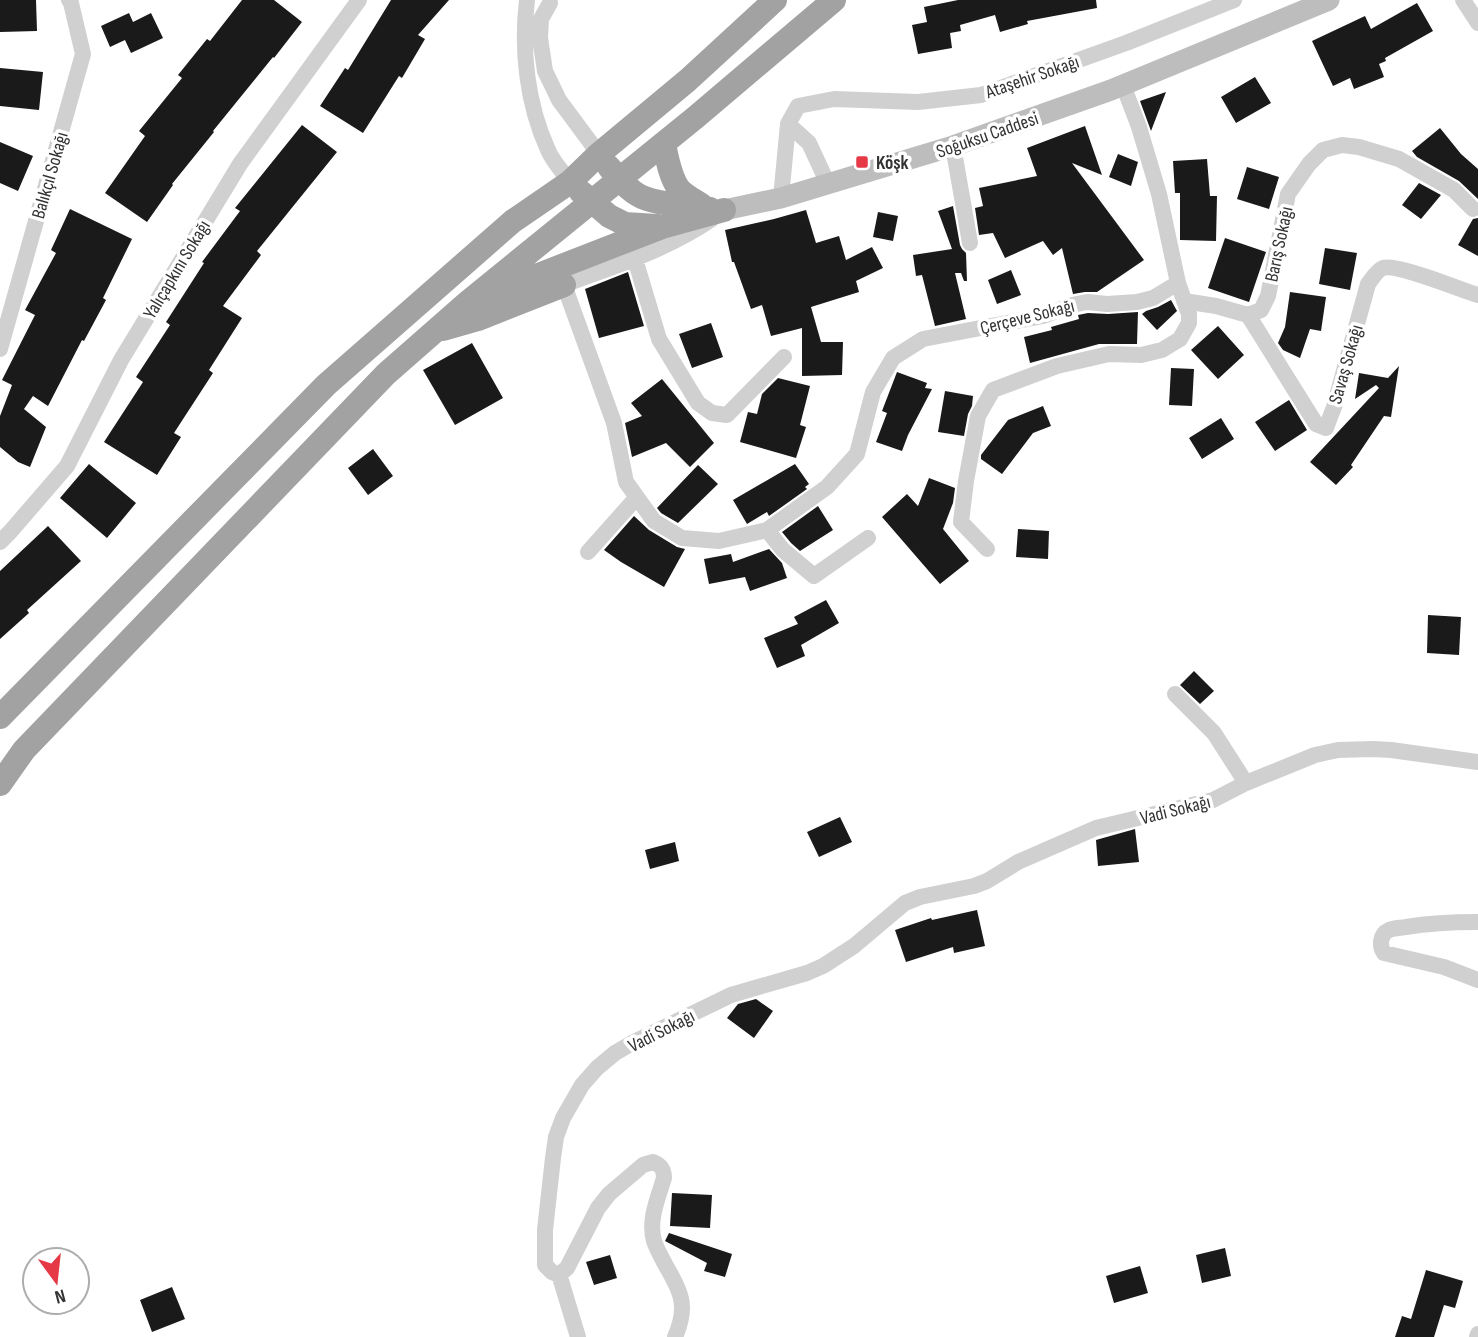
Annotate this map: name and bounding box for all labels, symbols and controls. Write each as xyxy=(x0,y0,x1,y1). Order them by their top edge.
street label: Ataşehir Sokağı xyxy=(982,51,1082,104)
street label: Soğuksu Caddesi xyxy=(933,107,1041,164)
street label: Balıkçıl Sokağı xyxy=(27,129,74,221)
place label: Köşk xyxy=(876,152,909,175)
marker: Köşk xyxy=(854,154,870,170)
street label: Barış Sokağı xyxy=(1260,205,1299,284)
street label: Yalıçapkını Sokağı xyxy=(139,216,216,323)
street label: Çerçeve Sokağı xyxy=(978,295,1077,340)
street label: Savaş Sokağı xyxy=(1324,322,1369,407)
street label: Vadi Sokağı xyxy=(1138,791,1213,830)
street label: Vadi Sokağı xyxy=(625,1005,699,1058)
north arrow xyxy=(21,1246,91,1316)
text: N xyxy=(52,1284,68,1308)

